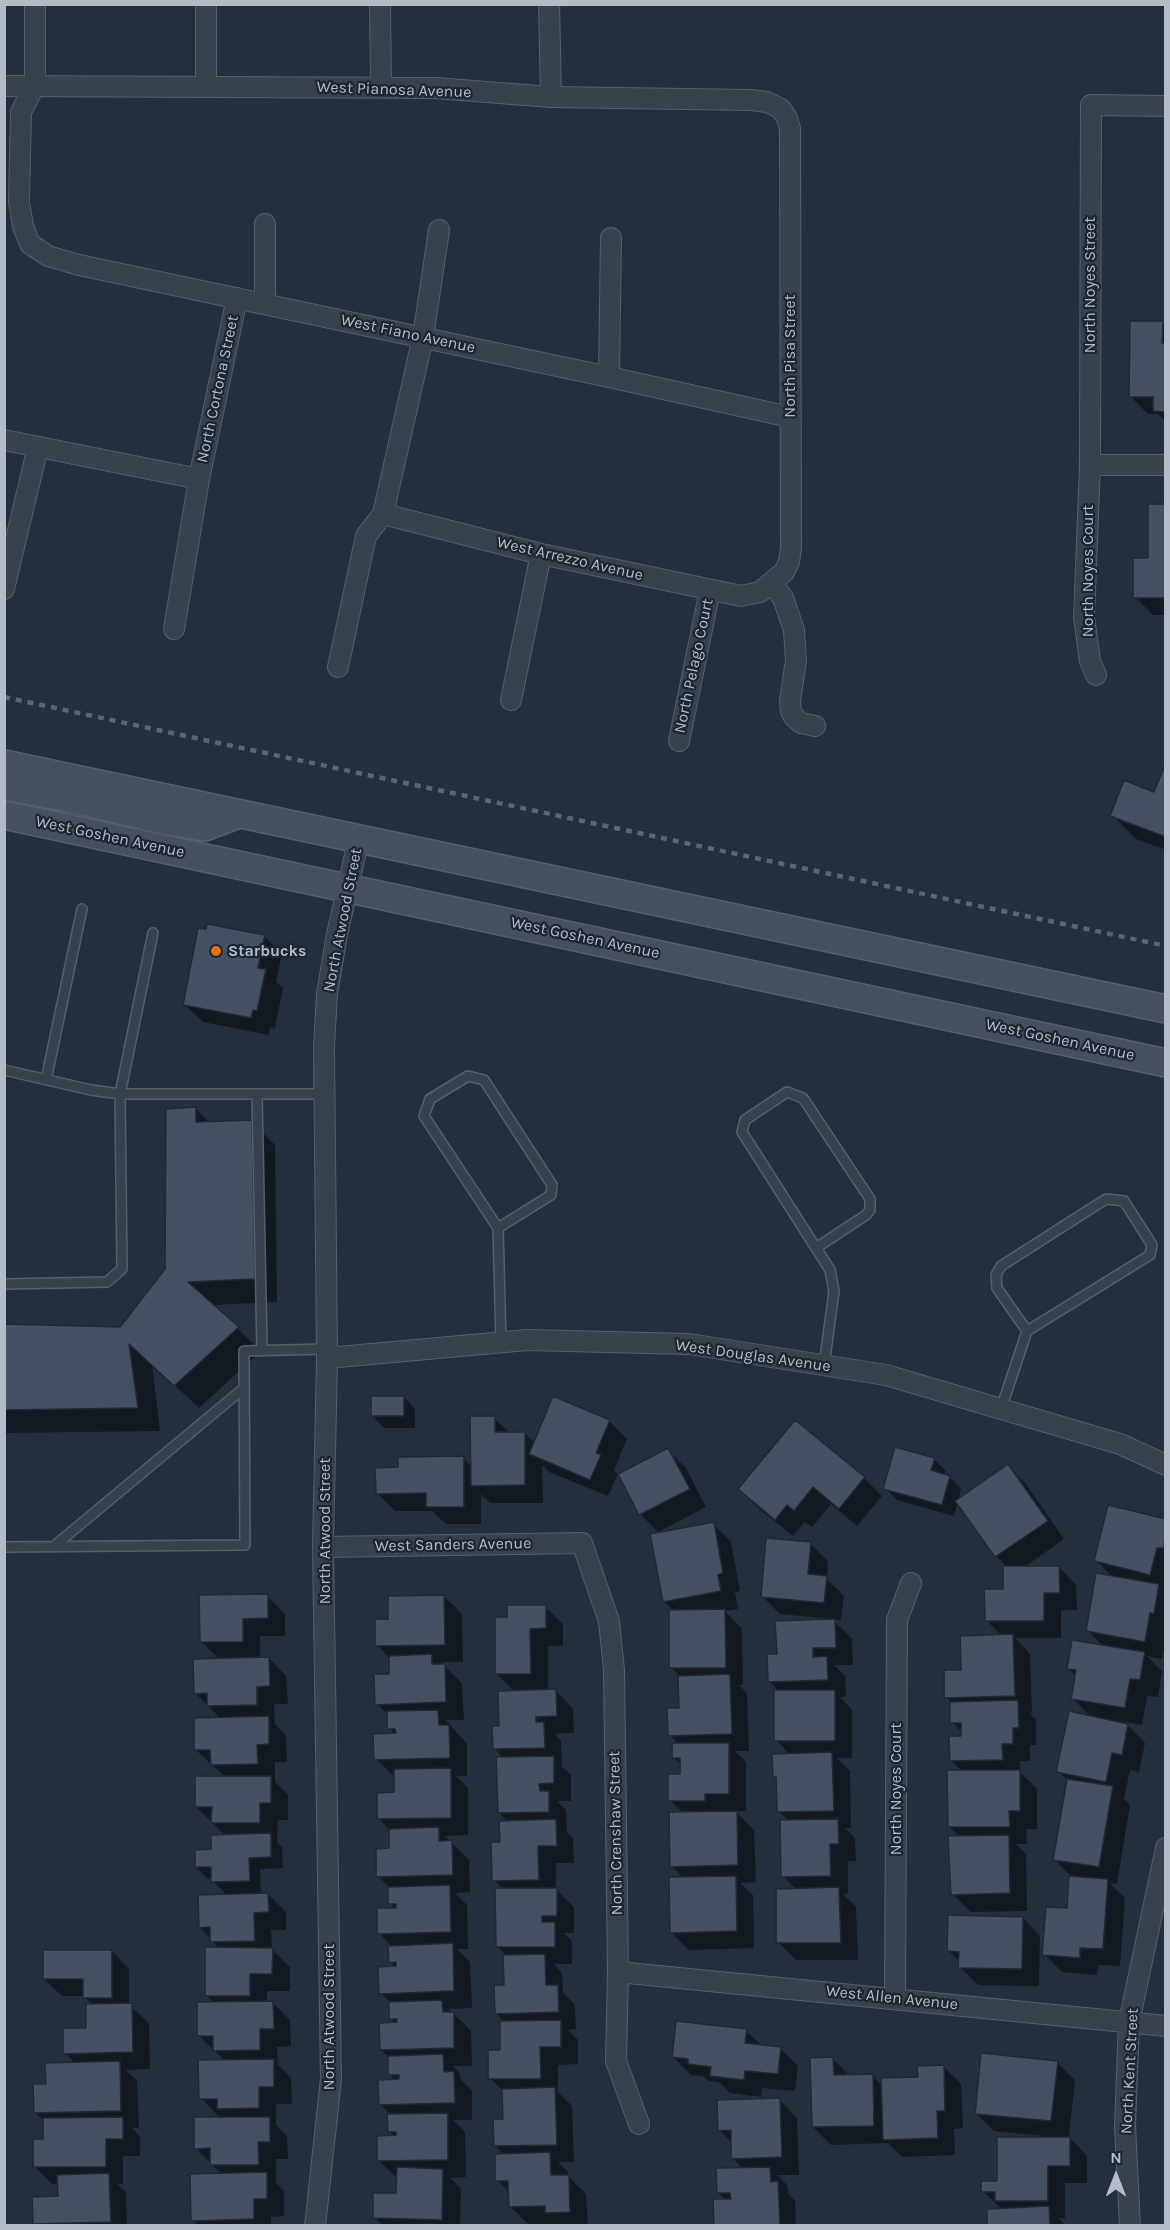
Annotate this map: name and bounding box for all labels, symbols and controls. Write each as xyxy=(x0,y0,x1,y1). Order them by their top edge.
street label: West Pianosa Avenue xyxy=(316,78,472,102)
street label: North Noyes Street xyxy=(1080,217,1100,353)
street label: North Pisa Street xyxy=(780,294,800,418)
street label: West Fiano Avenue xyxy=(339,310,477,358)
street label: North Cortona Street xyxy=(193,314,243,464)
street label: North Noyes Court xyxy=(1078,505,1098,637)
street label: West Arrezzo Avenue xyxy=(495,533,645,585)
street label: North Pelago Court xyxy=(670,597,718,735)
street label: West Goshen Avenue xyxy=(34,812,186,862)
street label: North Atwood Street xyxy=(320,846,366,994)
street label: West Goshen Avenue xyxy=(509,913,661,963)
place label: Starbucks xyxy=(228,941,306,961)
marker: Starbucks xyxy=(209,944,223,958)
street label: West Goshen Avenue xyxy=(984,1015,1136,1065)
street label: West Douglas Avenue xyxy=(674,1336,832,1376)
street label: North Atwood Street xyxy=(315,1458,335,1604)
street label: West Sanders Avenue xyxy=(374,1534,532,1556)
street label: North Noyes Court xyxy=(886,1723,906,1855)
street label: North Crenshaw Street xyxy=(605,1751,627,1915)
street label: North Atwood Street xyxy=(319,1944,339,2090)
street label: West Allen Avenue xyxy=(825,1982,959,2014)
street label: North Kent Street xyxy=(1117,2007,1143,2135)
north arrow xyxy=(1086,2146,1146,2206)
text: N xyxy=(1110,2148,1122,2167)

